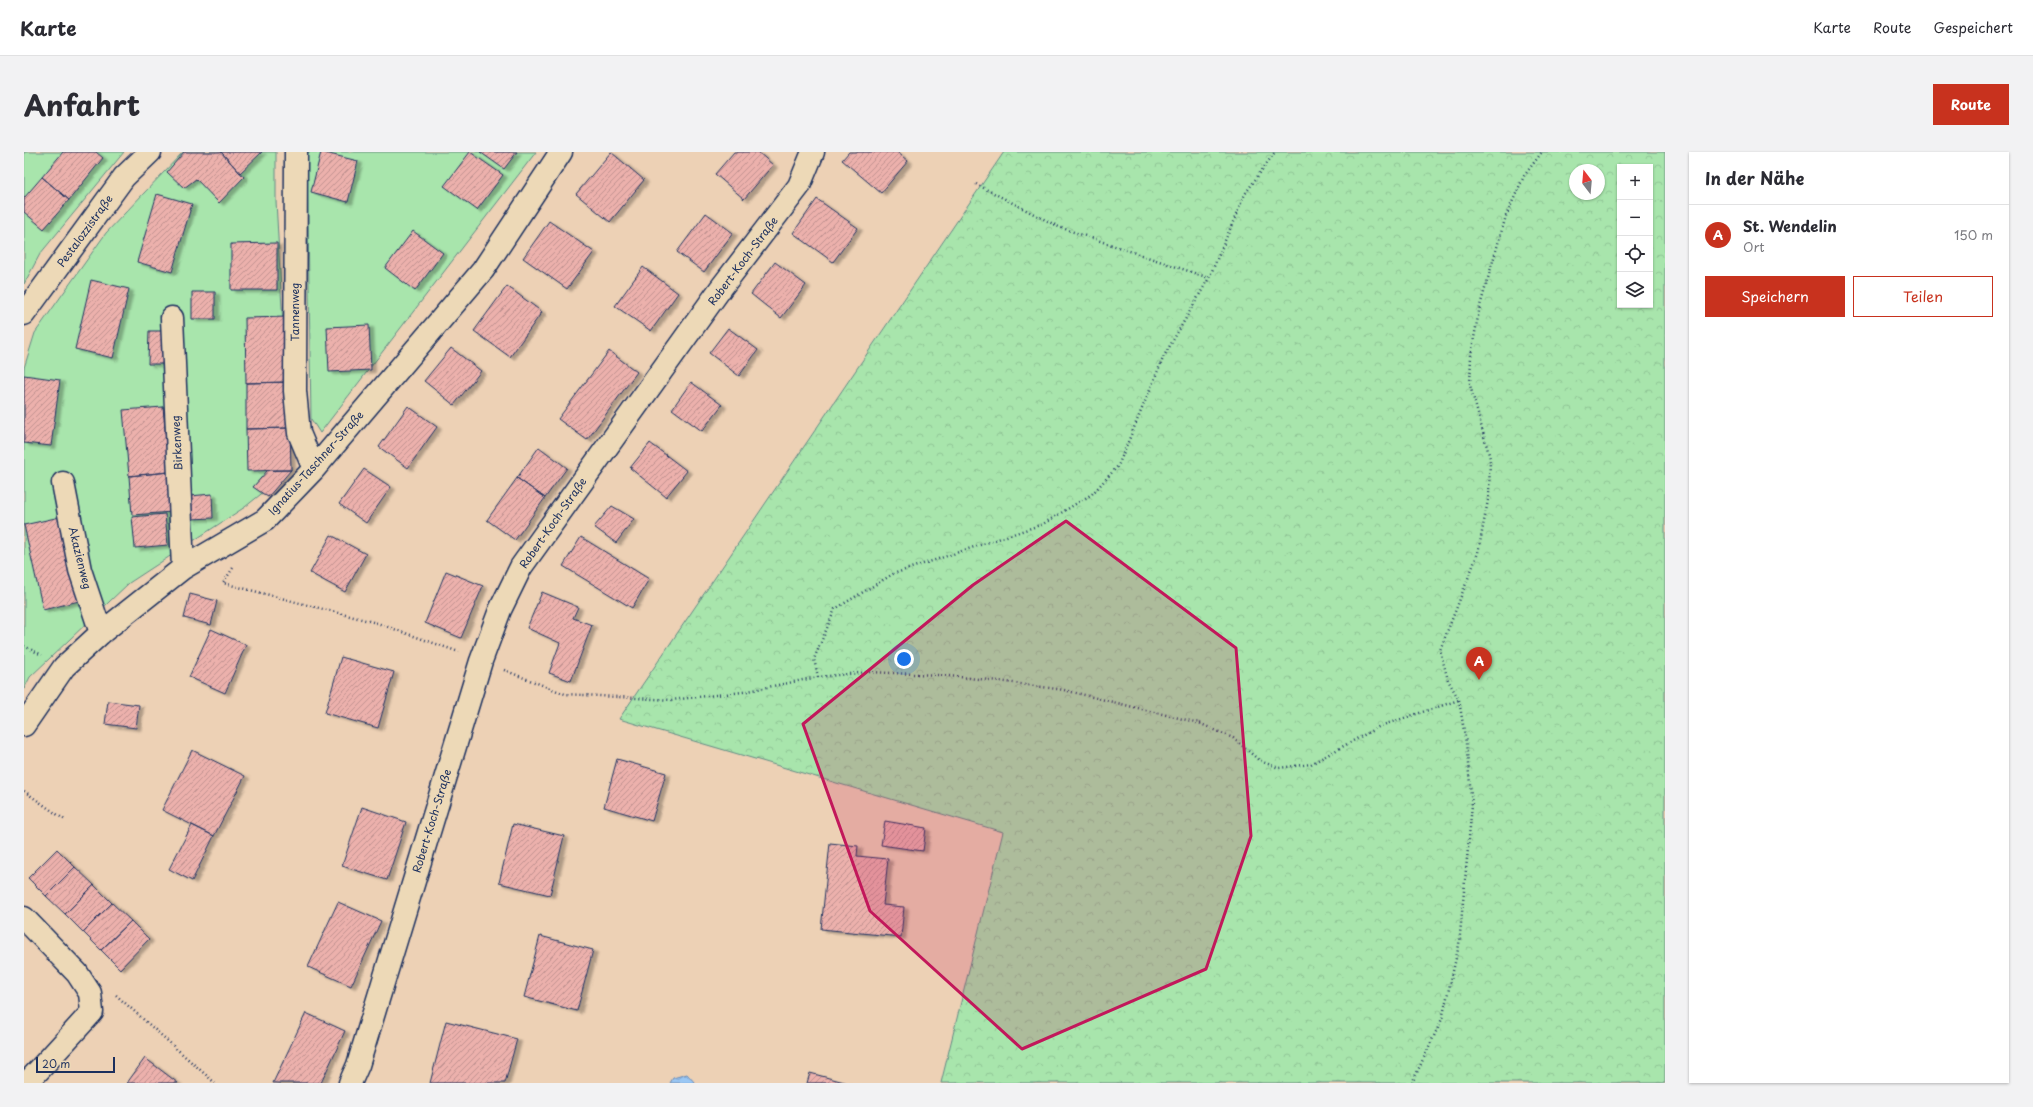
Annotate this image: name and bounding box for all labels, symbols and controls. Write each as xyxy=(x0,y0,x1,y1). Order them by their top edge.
text: Karte xyxy=(20,14,77,42)
text: Karte xyxy=(1813,17,1851,38)
text: Route xyxy=(1873,17,1911,38)
text: Gespeichert xyxy=(1933,17,2013,38)
text: Anfahrt xyxy=(24,83,140,126)
button: Route xyxy=(1933,84,2009,125)
north arrow xyxy=(1569,164,1605,200)
map controls xyxy=(1617,164,1653,308)
button: + xyxy=(1617,164,1653,200)
text: In der Nähe xyxy=(1705,165,1804,191)
street label: Pestalozzistraße xyxy=(52,191,117,270)
button: − xyxy=(1617,200,1653,236)
street label: Robert-Koch-Straße xyxy=(703,213,782,309)
text: St. Wendelin xyxy=(1743,214,1837,237)
text: A xyxy=(1713,225,1723,244)
text: 150 m xyxy=(1954,225,1993,244)
button: locate xyxy=(1617,236,1653,272)
text: Ort xyxy=(1743,237,1765,256)
button: layers xyxy=(1617,272,1653,308)
button: Speichern xyxy=(1705,276,1845,317)
button: Teilen xyxy=(1853,276,1993,317)
street label: Tannenweg xyxy=(286,283,303,341)
street label: Ignatius-Taschner-Straße xyxy=(264,406,367,519)
street label: Birkenweg xyxy=(167,415,186,471)
street label: Robert-Koch-Straße xyxy=(515,474,590,572)
street label: Akazienweg xyxy=(65,525,96,591)
pin: A xyxy=(1466,647,1492,680)
your location xyxy=(894,649,914,669)
street label: Robert-Koch-Straße xyxy=(408,767,455,875)
scale bar xyxy=(36,1055,115,1074)
text: 20 m xyxy=(42,1055,70,1072)

